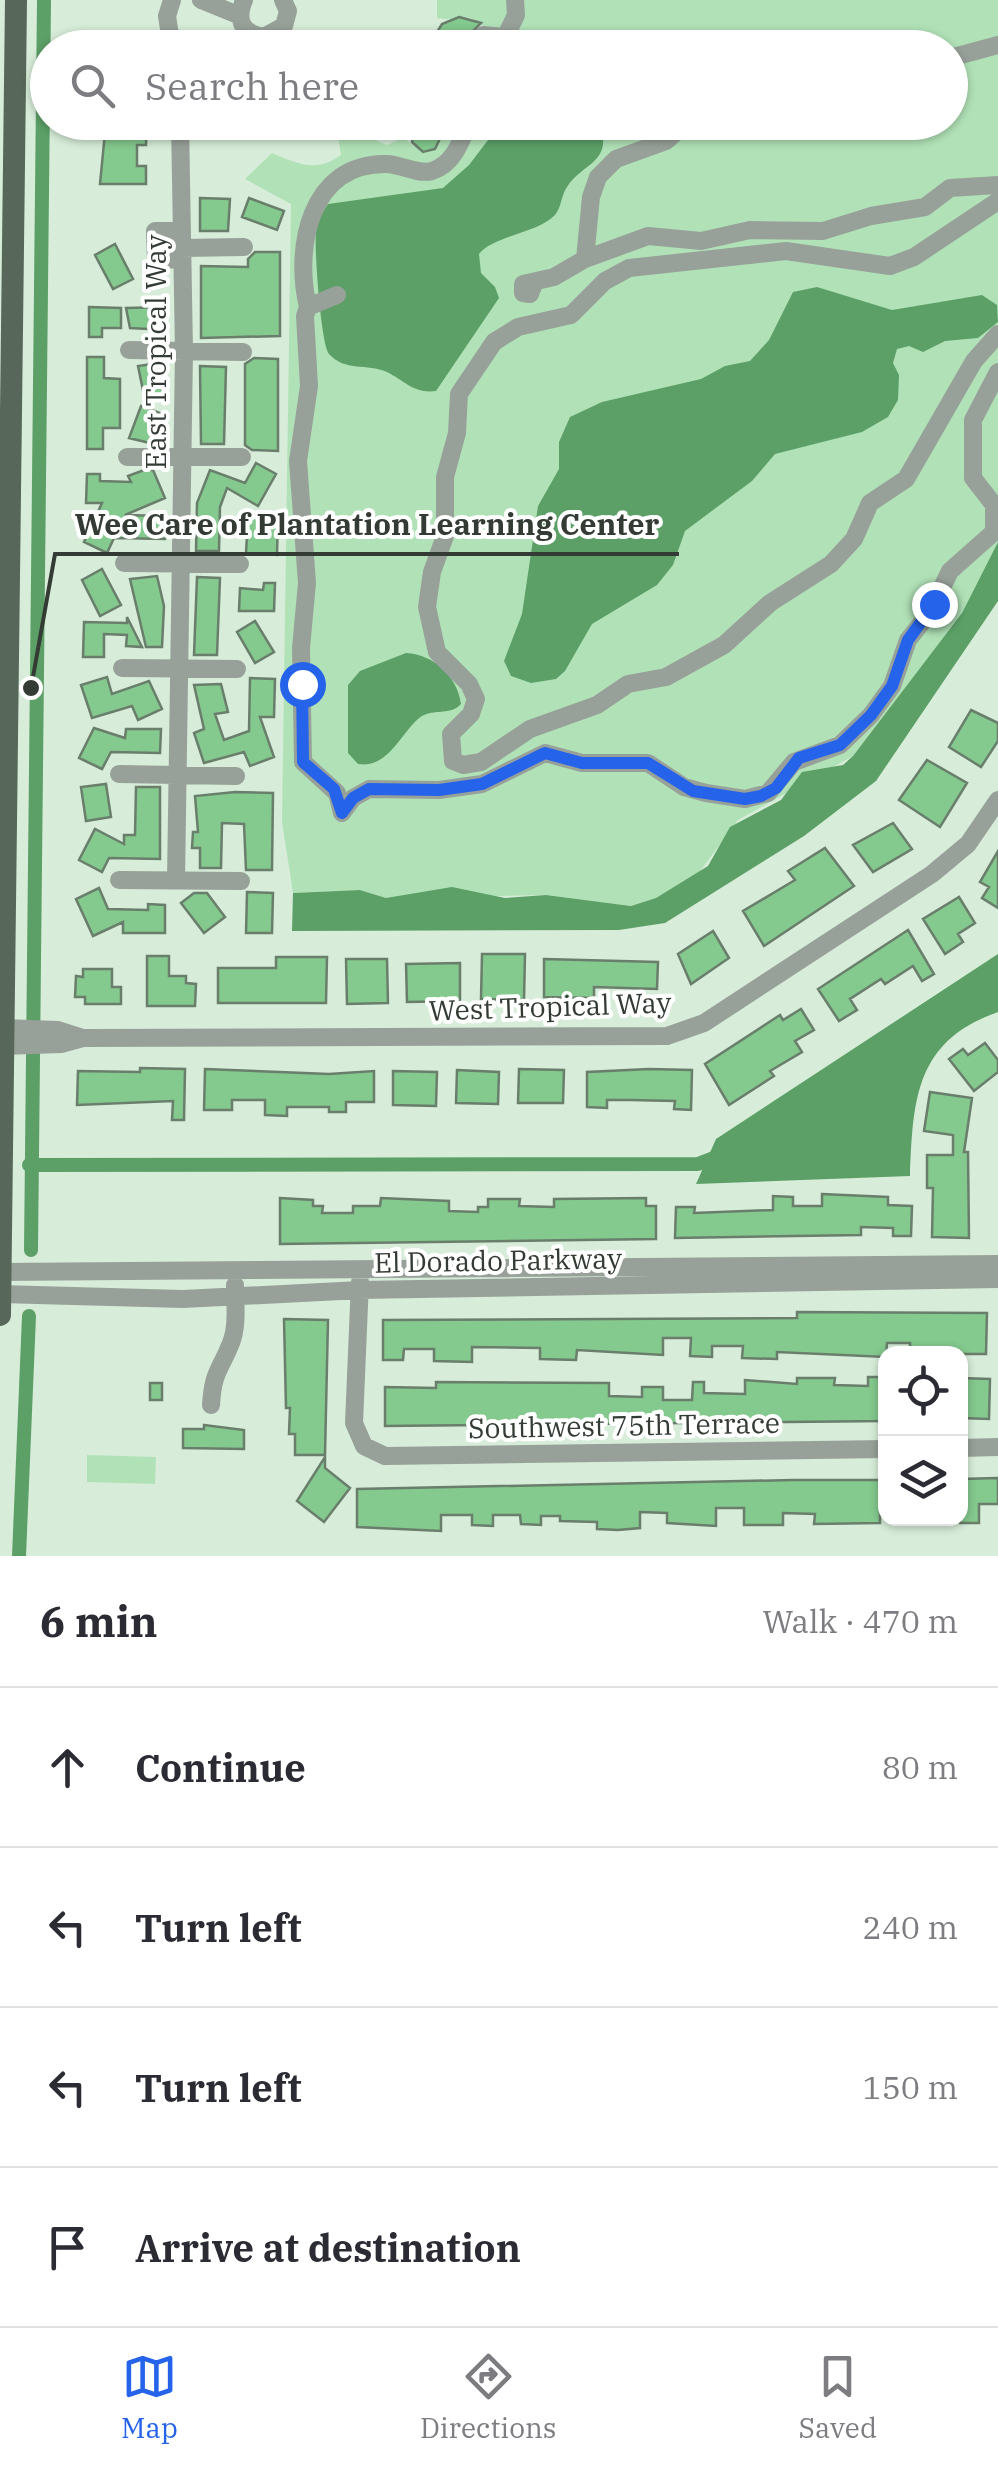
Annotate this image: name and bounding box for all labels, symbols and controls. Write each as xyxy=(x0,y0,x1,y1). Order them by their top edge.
search box xyxy=(30,30,968,140)
icon: search xyxy=(65,58,120,113)
text: Search here xyxy=(145,61,359,110)
street label: East Tropical Way xyxy=(137,234,174,470)
callout: Wee Care of Plantation Learning Center xyxy=(55,494,679,554)
text: Wee Care of Plantation Learning Center xyxy=(75,504,659,543)
route end xyxy=(912,582,958,628)
route start xyxy=(280,662,326,708)
street label: West Tropical Way xyxy=(428,983,672,1029)
street label: El Dorado Parkway xyxy=(374,1239,622,1281)
map controls xyxy=(878,1346,968,1526)
button: locate xyxy=(878,1346,968,1436)
street label: Southwest 75th Terrace xyxy=(468,1404,780,1446)
button: layers xyxy=(878,1436,968,1526)
text: 6 min xyxy=(40,1594,158,1649)
text: Walk · 470 m xyxy=(762,1600,958,1642)
icon: ahead xyxy=(40,1740,95,1795)
text: Continue xyxy=(135,1743,306,1792)
text: 80 m xyxy=(882,1746,958,1788)
icon: left xyxy=(40,1900,95,1955)
text: Turn left xyxy=(135,1903,302,1952)
text: 240 m xyxy=(862,1906,958,1948)
icon: left xyxy=(40,2060,95,2115)
text: Turn left xyxy=(135,2063,302,2112)
text: 150 m xyxy=(862,2066,958,2108)
icon: arrive xyxy=(40,2220,95,2275)
text: Arrive at destination xyxy=(135,2223,521,2272)
tab: Map xyxy=(121,2349,178,2446)
tab: Directions xyxy=(420,2349,557,2446)
tab: Saved xyxy=(799,2349,877,2446)

